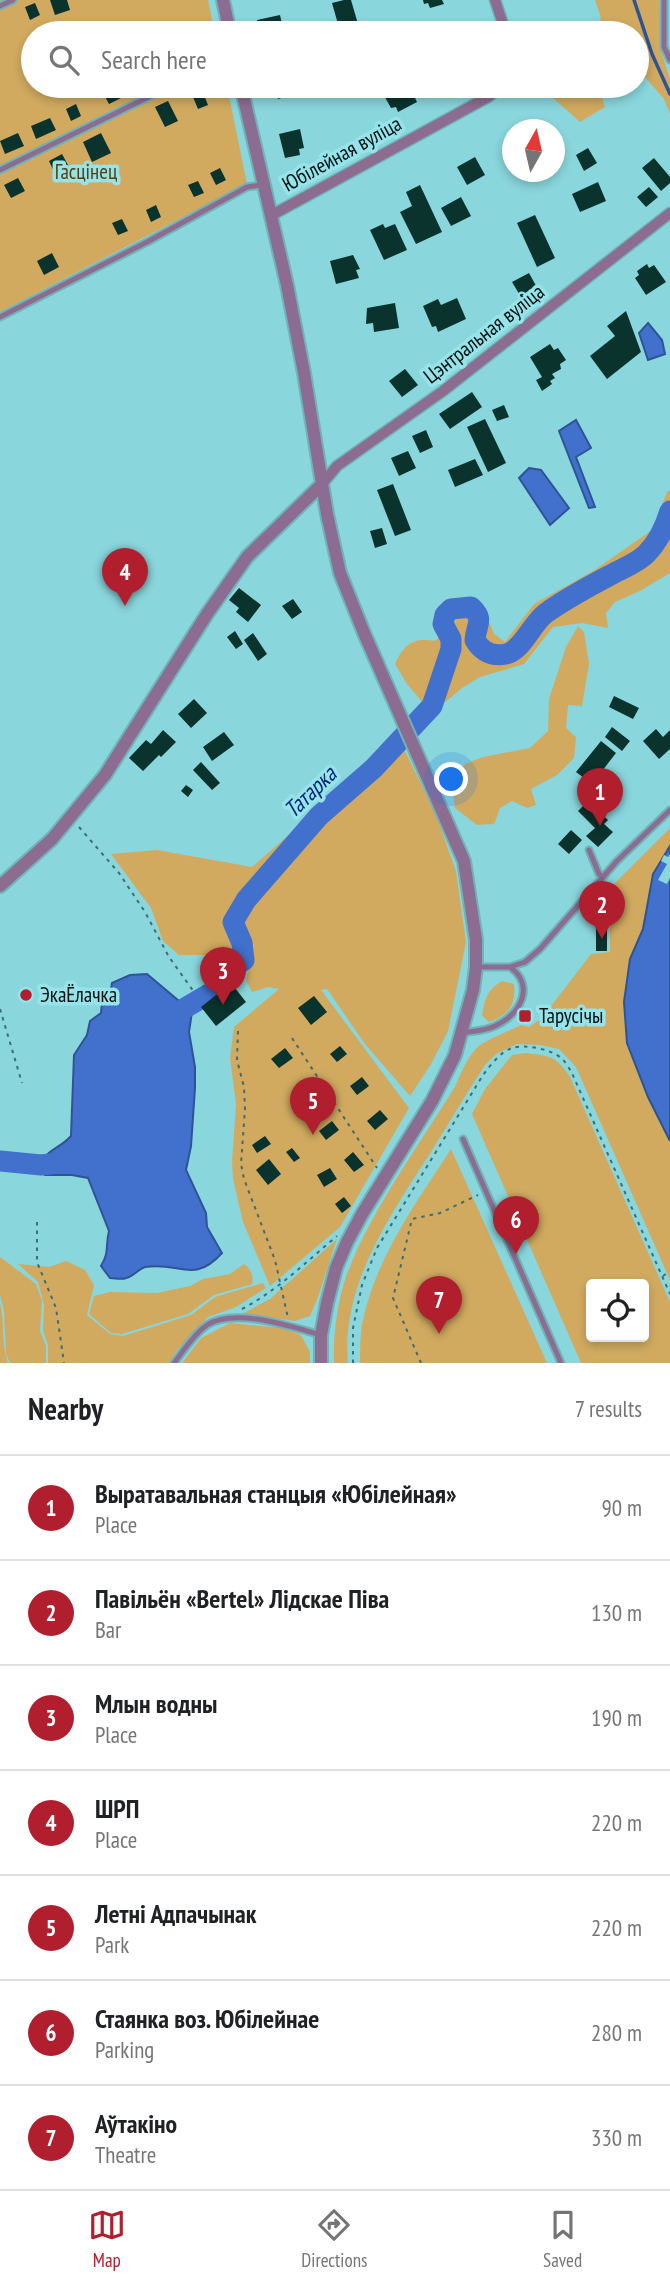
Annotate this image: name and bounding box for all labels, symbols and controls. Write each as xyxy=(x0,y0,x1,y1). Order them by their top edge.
search box xyxy=(21,21,649,98)
icon: search xyxy=(45,41,83,79)
text: Search here xyxy=(101,43,207,76)
street label: Юбілейная вуліца xyxy=(277,110,406,197)
north arrow xyxy=(502,119,565,182)
park label: Гасцінец xyxy=(55,158,117,185)
street label: Цэнтральная вуліца xyxy=(418,278,550,389)
pin: 4 xyxy=(102,548,148,606)
water label: Татарка xyxy=(277,758,343,824)
your location xyxy=(434,762,468,796)
pin: 1 xyxy=(577,768,623,826)
pin: 2 xyxy=(579,881,625,939)
pin: 3 xyxy=(200,947,246,1005)
place label: ЭкаЁлачка xyxy=(40,981,117,1008)
marker: ЭкаЁлачка xyxy=(18,987,34,1003)
place label: Тарусічы xyxy=(539,1002,603,1029)
marker: Тарусічы xyxy=(517,1008,533,1024)
pin: 5 xyxy=(290,1077,336,1135)
pin: 6 xyxy=(493,1196,539,1254)
pin: 7 xyxy=(416,1276,462,1334)
map controls xyxy=(586,1279,649,1342)
button: locate xyxy=(586,1279,649,1342)
text: Nearby xyxy=(28,1389,103,1428)
text: 7 results xyxy=(575,1394,642,1423)
text: Выратавальная станцыя «Юбілейная» xyxy=(95,1477,456,1510)
text: 1 xyxy=(46,1493,57,1522)
text: 90 m xyxy=(601,1493,642,1522)
text: Place xyxy=(95,1510,137,1539)
text: Павільён «Bertel» Лідскае Піва xyxy=(95,1582,389,1615)
text: 2 xyxy=(46,1598,57,1627)
text: 130 m xyxy=(591,1598,642,1627)
text: Bar xyxy=(95,1615,121,1644)
text: Млын водны xyxy=(95,1687,218,1720)
text: 3 xyxy=(46,1703,57,1732)
text: 190 m xyxy=(591,1703,642,1732)
text: Place xyxy=(95,1720,137,1749)
text: ШРП xyxy=(95,1792,139,1825)
text: 4 xyxy=(46,1808,57,1837)
text: 220 m xyxy=(591,1808,642,1837)
text: Place xyxy=(95,1825,137,1854)
text: Летні Адпачынак xyxy=(95,1897,256,1930)
text: 5 xyxy=(46,1913,57,1942)
text: 220 m xyxy=(591,1913,642,1942)
text: Park xyxy=(95,1930,129,1959)
text: Стаянка воз. Юбілейнае xyxy=(95,2002,319,2035)
text: 6 xyxy=(46,2018,57,2047)
text: 280 m xyxy=(591,2018,642,2047)
text: Parking xyxy=(95,2035,154,2064)
text: Аўтакіно xyxy=(95,2107,177,2140)
text: 7 xyxy=(46,2123,57,2152)
text: 330 m xyxy=(591,2123,642,2152)
text: Theatre xyxy=(95,2140,156,2169)
tab: Map xyxy=(88,2206,126,2272)
tab: Directions xyxy=(301,2206,367,2272)
tab: Saved xyxy=(543,2206,582,2272)

